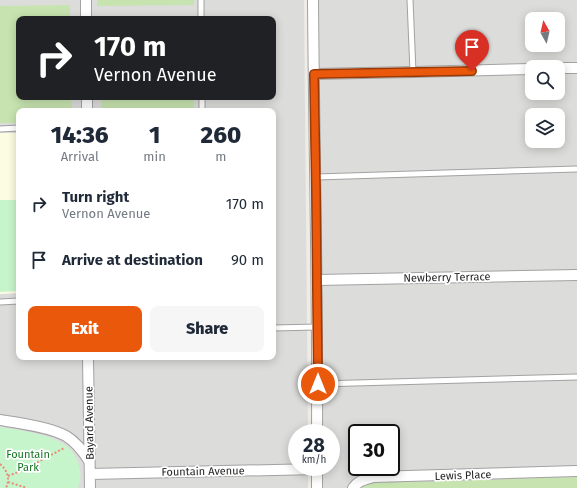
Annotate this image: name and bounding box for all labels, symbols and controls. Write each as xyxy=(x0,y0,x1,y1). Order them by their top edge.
north arrow xyxy=(525,12,565,52)
map controls xyxy=(525,12,565,148)
text: 170 m xyxy=(94,30,166,63)
pin xyxy=(455,30,489,71)
icon: right xyxy=(28,32,80,84)
icon: arrive xyxy=(461,36,483,58)
button: search xyxy=(525,60,565,100)
text: Vernon Avenue xyxy=(94,64,216,86)
button: layers xyxy=(525,108,565,148)
text: 14:36 xyxy=(51,121,109,149)
text: 1 xyxy=(149,121,160,149)
text: 260 xyxy=(201,121,241,149)
text: Arrival xyxy=(61,149,99,164)
text: min xyxy=(143,149,166,164)
text: m xyxy=(215,149,226,164)
text: Turn right xyxy=(62,188,129,206)
icon: right xyxy=(28,193,50,215)
text: 170 m xyxy=(226,195,264,213)
text: Vernon Avenue xyxy=(62,206,150,221)
icon: arrive xyxy=(28,249,50,271)
text: Arrive at destination xyxy=(62,251,203,269)
text: 90 m xyxy=(231,251,264,269)
street label: Newberry Terrace xyxy=(403,270,491,285)
button: Exit xyxy=(28,306,142,352)
button: Share xyxy=(150,306,264,352)
position arrow xyxy=(297,363,339,405)
street label: Bayard Avenue xyxy=(82,386,97,460)
speed limit sign: 30 xyxy=(348,424,400,476)
text: 28 xyxy=(303,433,325,457)
park label: Fountain Park xyxy=(6,448,50,474)
text: km/h xyxy=(302,454,326,466)
street label: Fountain Avenue xyxy=(161,464,245,479)
street label: Lewis Place xyxy=(434,468,492,483)

